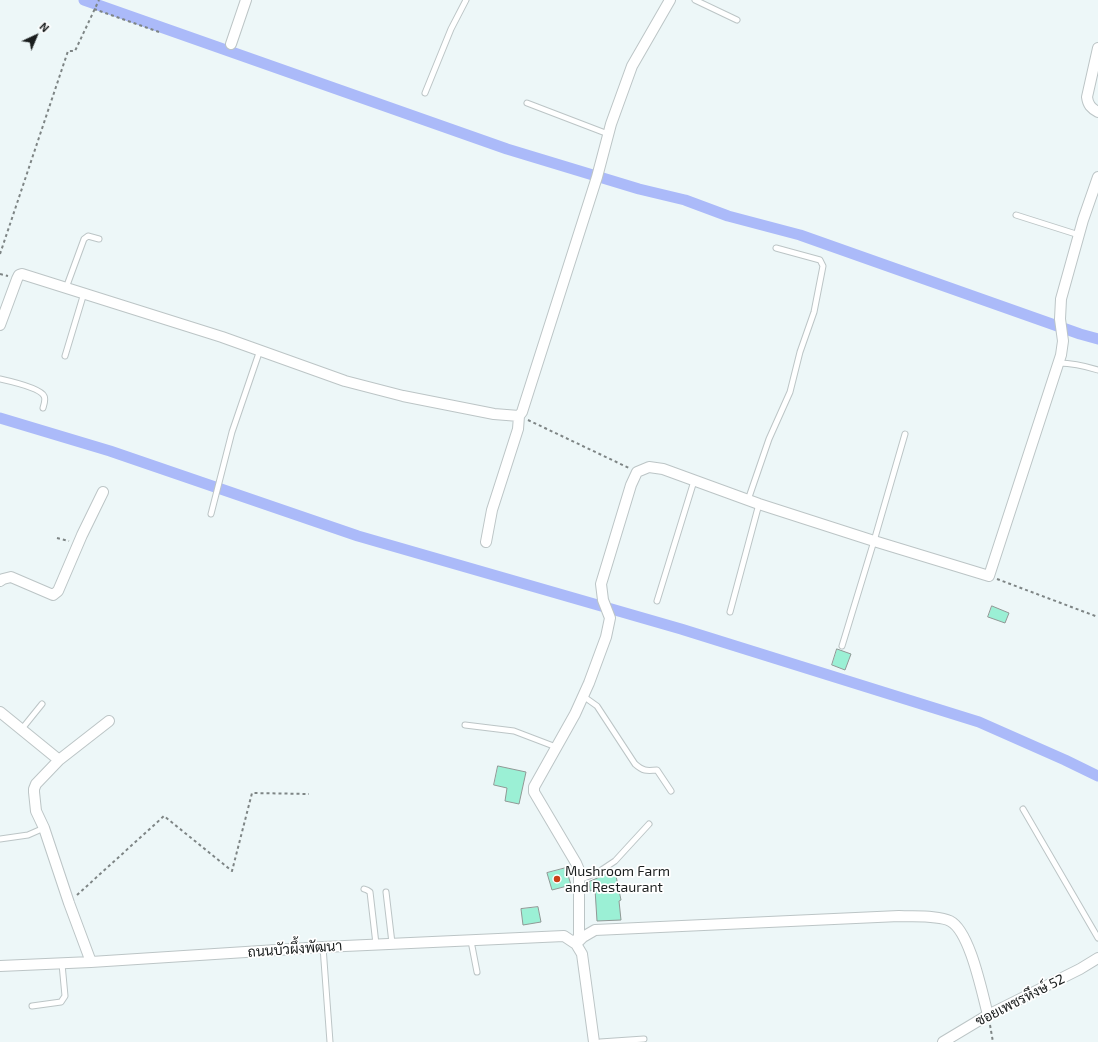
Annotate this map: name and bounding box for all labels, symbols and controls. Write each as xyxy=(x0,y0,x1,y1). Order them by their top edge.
north arrow xyxy=(16,16,56,56)
text: N xyxy=(37,20,52,34)
place label: Mushroom Farm and Restaurant xyxy=(565,863,670,896)
marker: Mushroom Farm and Restaurant xyxy=(552,874,562,884)
street label: ถนนบัวผึ้งพัฒนา xyxy=(247,937,343,961)
street label: ซอยเพชรหึงษ์ 52 xyxy=(973,970,1067,1030)

